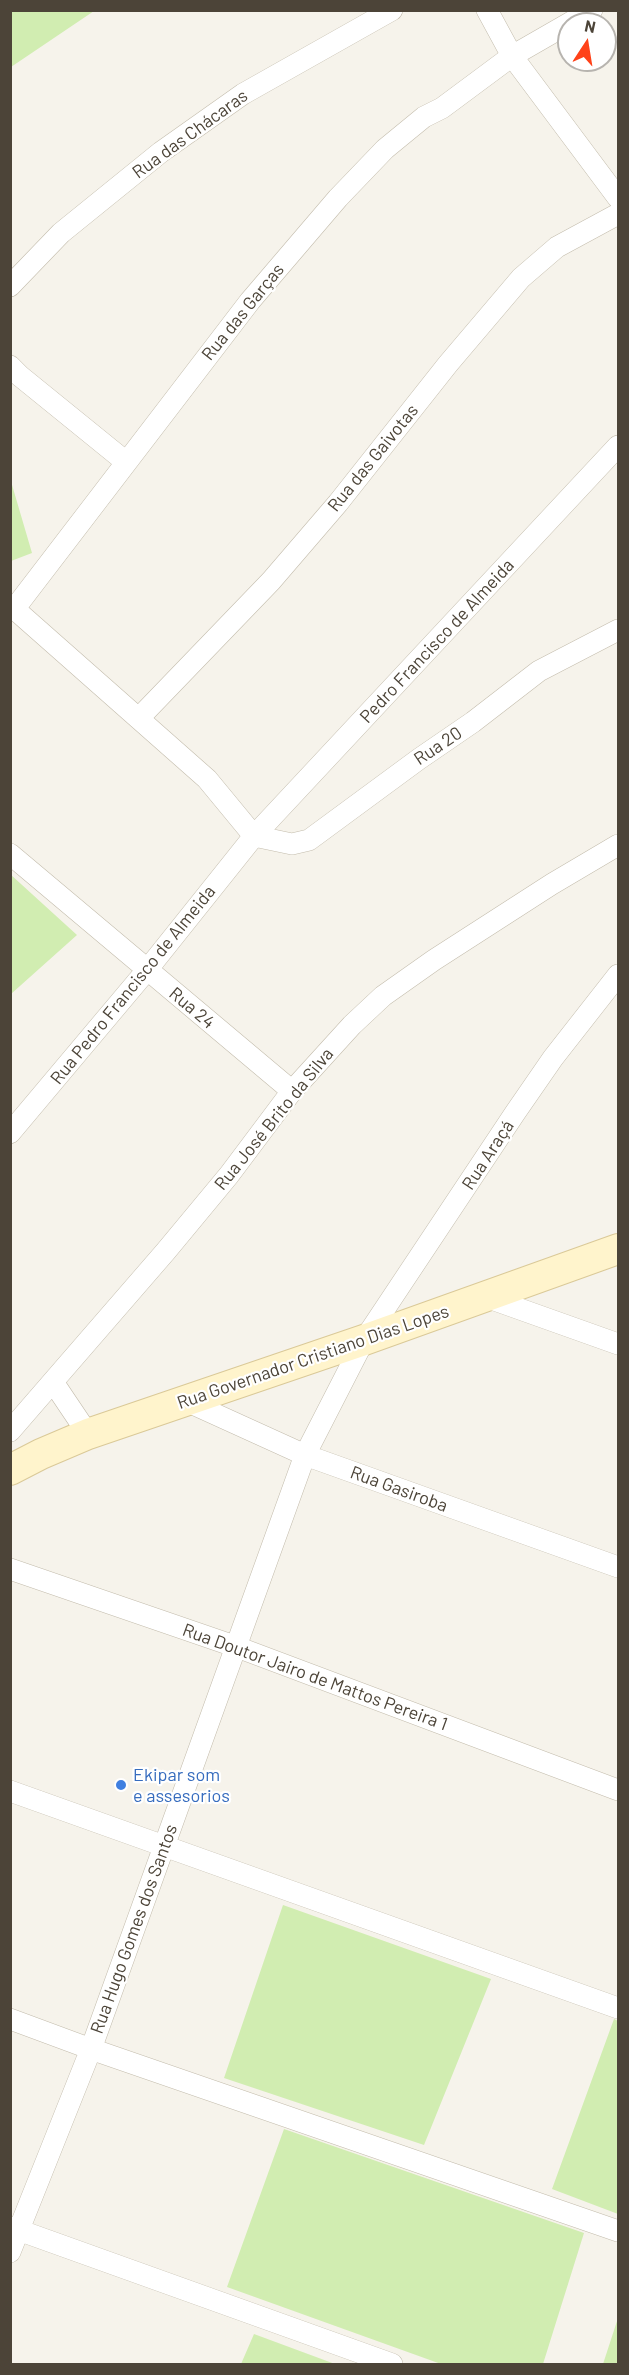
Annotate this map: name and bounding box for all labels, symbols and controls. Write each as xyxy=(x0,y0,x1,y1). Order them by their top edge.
north arrow xyxy=(557,12,617,72)
text: N xyxy=(583,15,598,36)
street label: Rua das Chácaras xyxy=(128,85,252,183)
street label: Rua das Garças xyxy=(197,259,289,365)
street label: Rua das Gaivotas xyxy=(323,400,423,516)
street label: Pedro Francisco de Almeida xyxy=(355,555,519,727)
street label: Rua 20 xyxy=(410,722,466,770)
street label: Rua Pedro Francisco de Almeida xyxy=(46,881,220,1089)
street label: Rua 24 xyxy=(165,983,219,1033)
street label: Rua José Brito da Silva xyxy=(210,1043,338,1195)
street label: Rua Araçá xyxy=(458,1116,518,1194)
street label: Rua Governador Cristiano Dias Lopes xyxy=(174,1300,452,1414)
street label: Rua Gasiroba xyxy=(347,1461,451,1517)
street label: Rua Doutor Jairo de Mattos Pereira 1 xyxy=(180,1619,450,1735)
place label: Ekipar som e assesorios xyxy=(133,1764,230,1806)
marker: Ekipar som e assesorios xyxy=(114,1778,128,1792)
street label: Rua Hugo Gomes dos Santos xyxy=(86,1821,182,2037)

